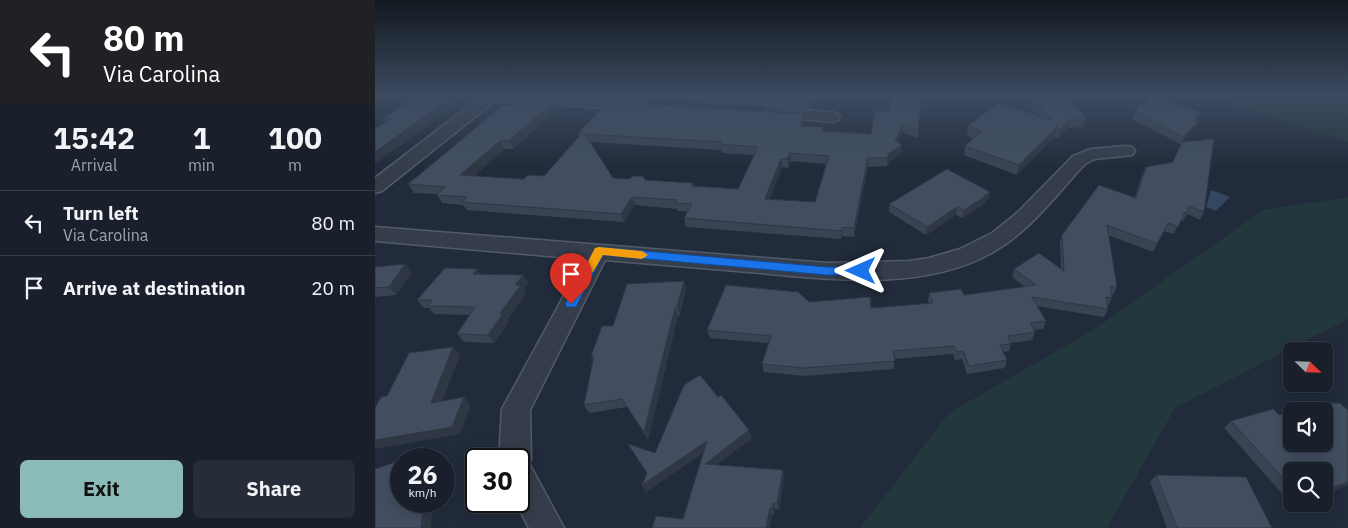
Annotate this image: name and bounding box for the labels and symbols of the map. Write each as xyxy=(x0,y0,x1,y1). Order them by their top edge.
position arrow xyxy=(834,244,886,296)
pin xyxy=(550,253,592,304)
north arrow xyxy=(1283,342,1333,392)
speed limit sign: 30 xyxy=(465,448,530,513)

